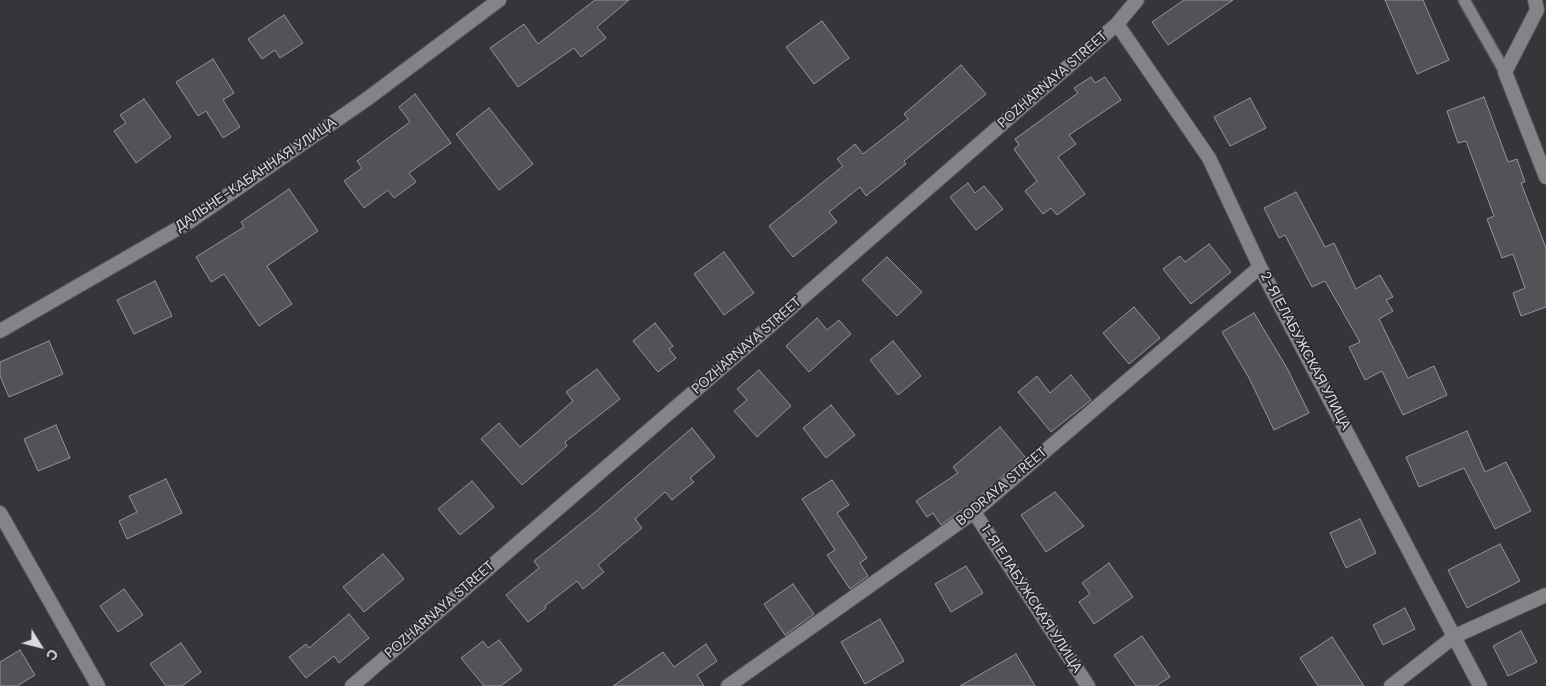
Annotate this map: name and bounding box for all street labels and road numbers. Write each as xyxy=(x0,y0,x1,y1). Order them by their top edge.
street label: POZHARNAYA STREET xyxy=(995,28,1111,132)
street label: ДАЛЬНЕ-КАБАННАЯ УЛИЦА xyxy=(172,115,340,235)
street label: 2-Я ЕЛАБУЖСКАЯ УЛИЦА xyxy=(1256,269,1354,433)
street label: POZHARNAYA STREET xyxy=(689,294,805,398)
street label: BODRAYA STREET xyxy=(953,444,1051,530)
street label: 1-Я ЕЛАБУЖСКАЯ УЛИЦА xyxy=(977,522,1085,676)
street label: POZHARNAYA STREET xyxy=(382,558,498,662)

